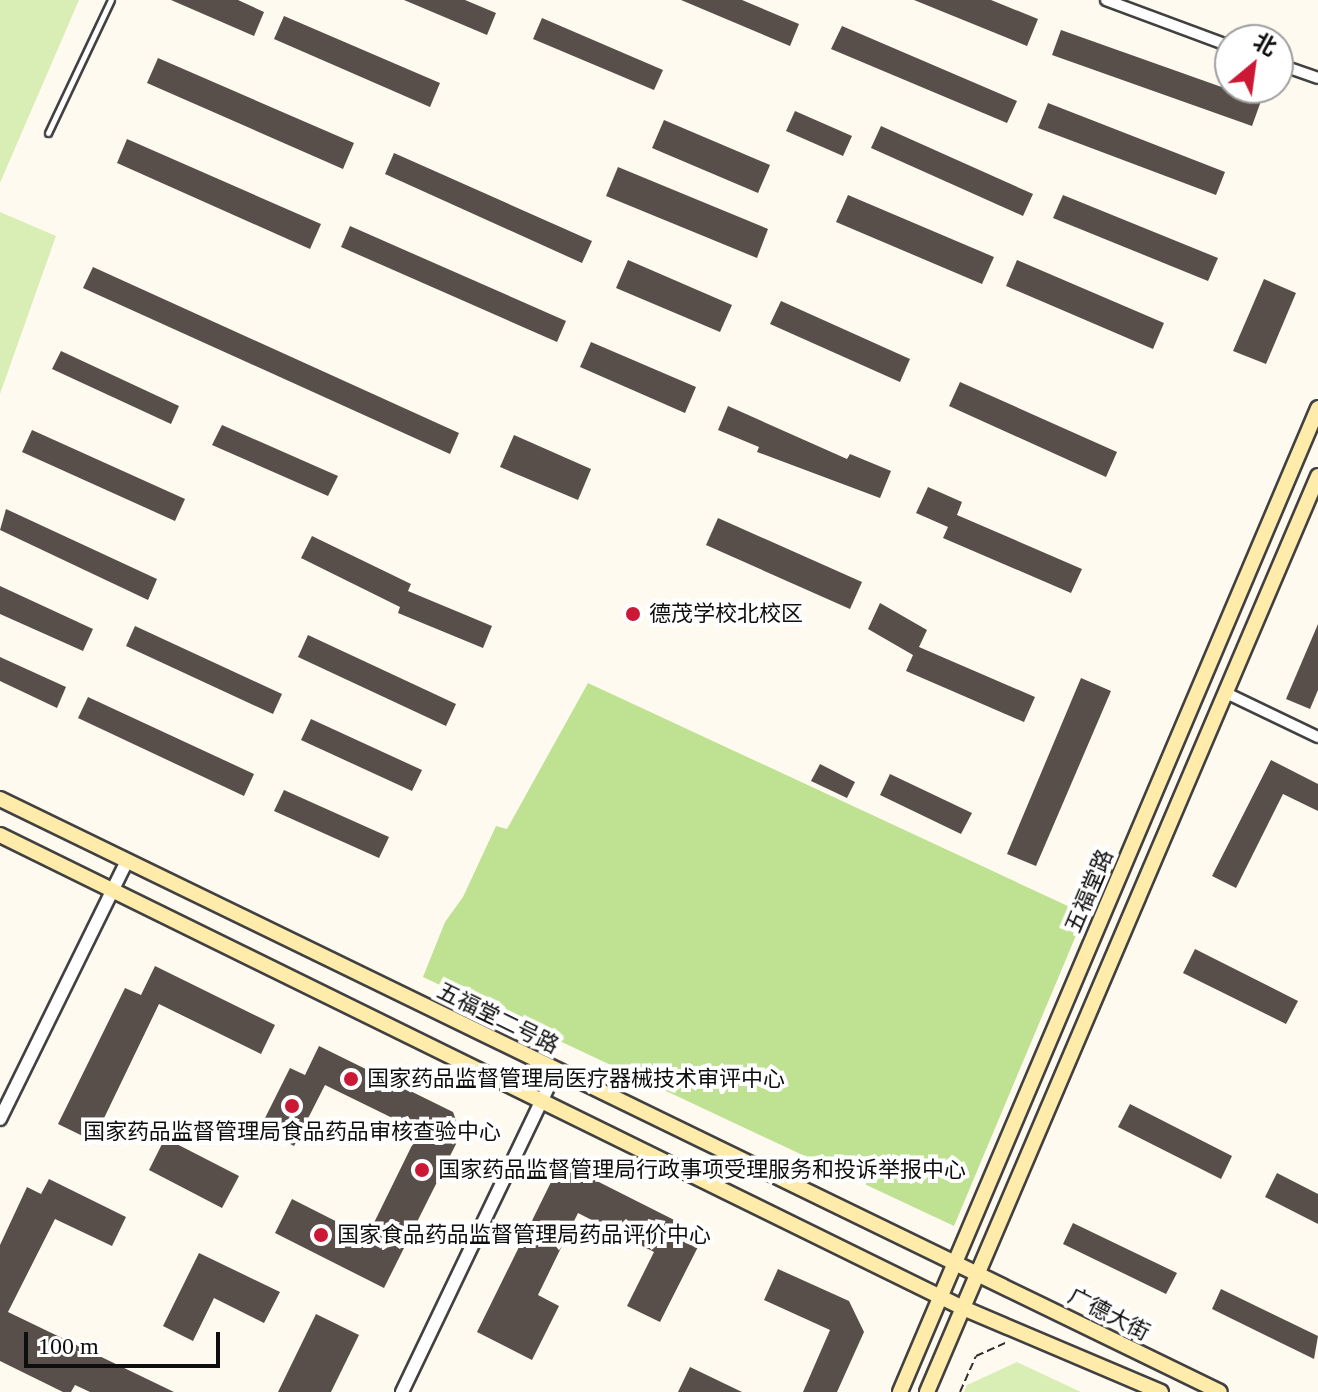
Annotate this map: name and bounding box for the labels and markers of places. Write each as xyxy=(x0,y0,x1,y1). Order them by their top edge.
place label: 德茂学校北校区 xyxy=(649,601,803,627)
marker: 德茂学校北校区 xyxy=(624,605,642,623)
place label: 国家药品监督管理局医疗器械技术审评中心 xyxy=(367,1066,785,1092)
marker: 国家药品监督管理局医疗器械技术审评中心 xyxy=(342,1070,360,1088)
marker: 国家药品监督管理局食品药品审核查验中心 xyxy=(283,1097,301,1115)
place label: 国家药品监督管理局食品药品审核查验中心 xyxy=(83,1119,501,1145)
place label: 国家药品监督管理局行政事项受理服务和投诉举报中心 xyxy=(438,1157,966,1183)
marker: 国家药品监督管理局行政事项受理服务和投诉举报中心 xyxy=(413,1161,431,1179)
place label: 国家食品药品监督管理局药品评价中心 xyxy=(337,1222,711,1248)
marker: 国家食品药品监督管理局药品评价中心 xyxy=(312,1226,330,1244)

